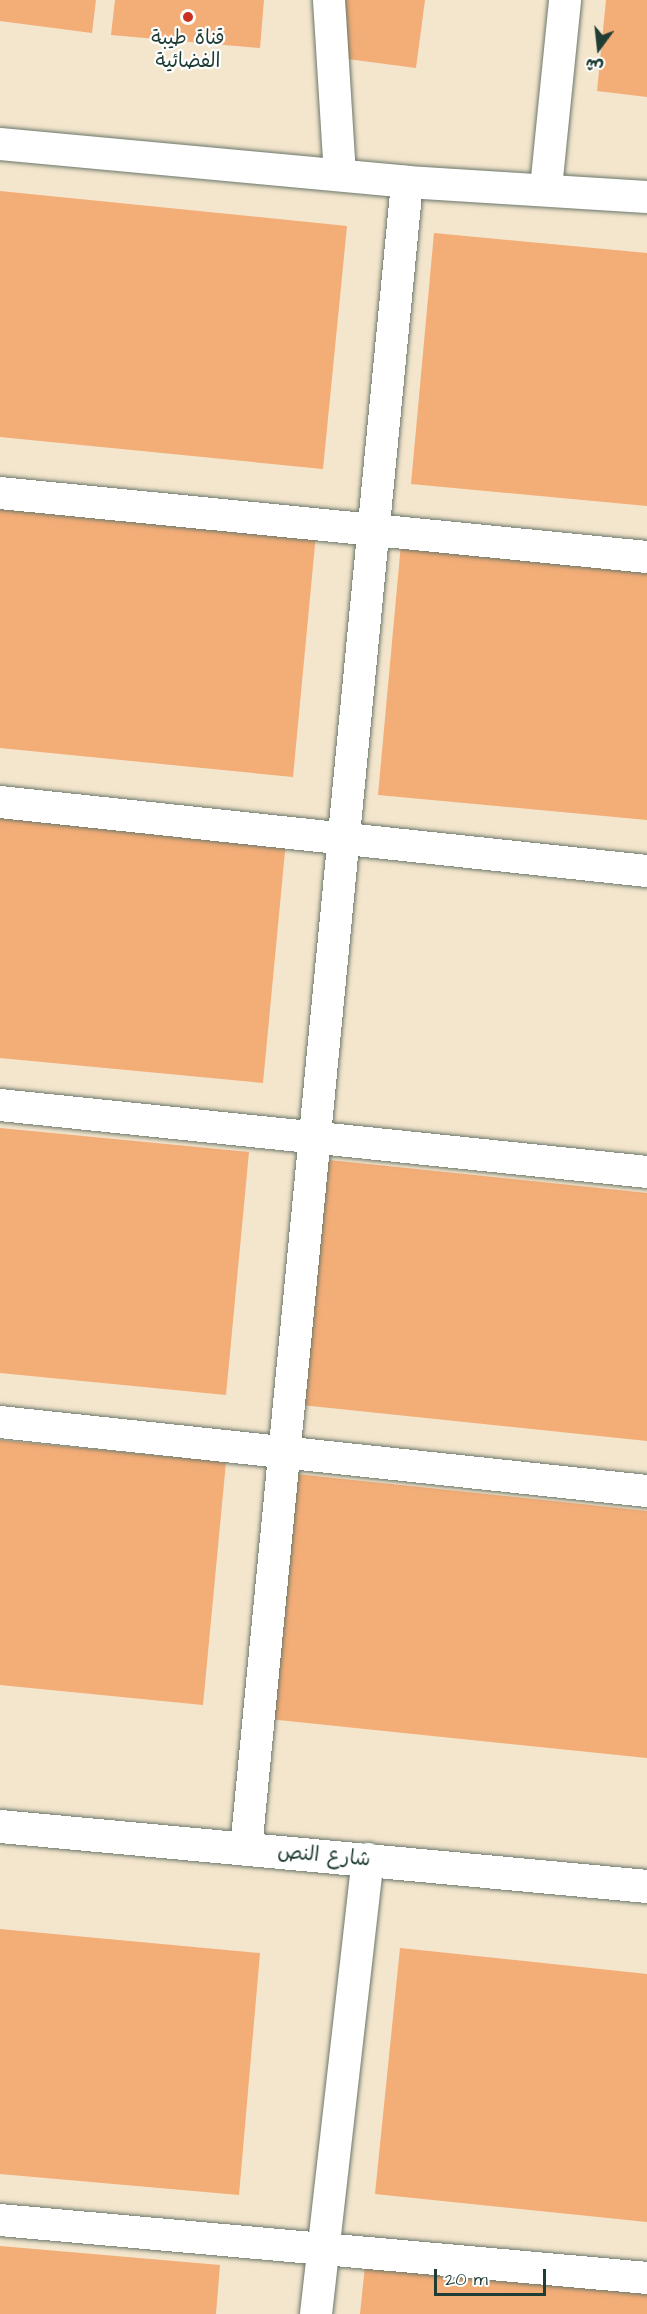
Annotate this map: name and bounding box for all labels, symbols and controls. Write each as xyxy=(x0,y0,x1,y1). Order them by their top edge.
marker: قناة طيبة الفضائية xyxy=(181,10,195,24)
north arrow xyxy=(569,18,629,78)
place label: قناة طيبة الفضائية xyxy=(151,27,225,74)
text: ش xyxy=(583,52,606,78)
street label: شارع النص xyxy=(277,1840,371,1872)
scale bar xyxy=(437,2257,550,2295)
text: 20 m xyxy=(445,2267,488,2292)

